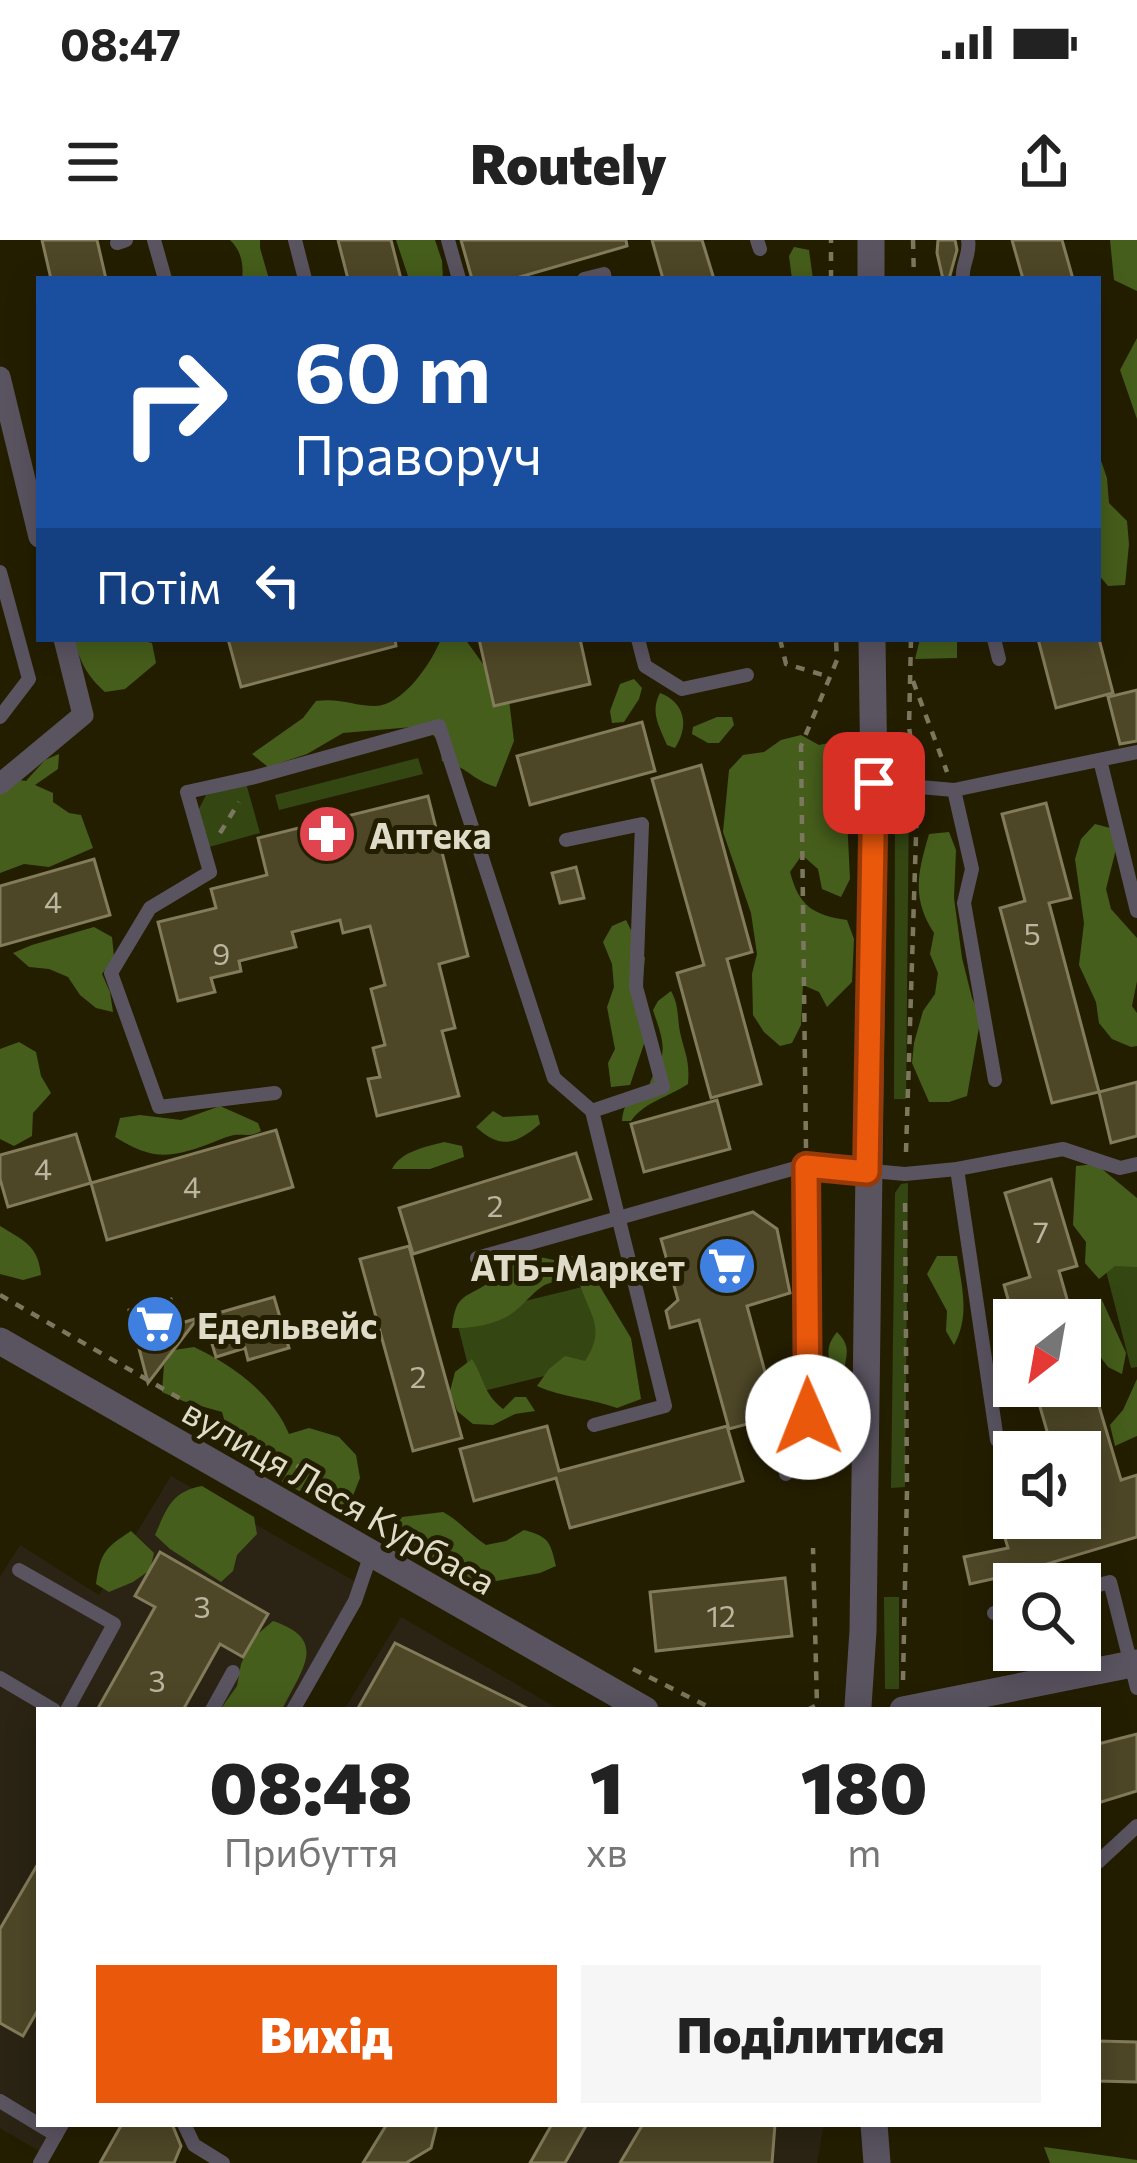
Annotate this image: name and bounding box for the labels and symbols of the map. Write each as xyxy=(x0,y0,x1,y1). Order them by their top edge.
pin xyxy=(823,732,925,834)
pharmacy icon: Аптека xyxy=(296,803,358,865)
place label: Аптека xyxy=(369,812,491,856)
house number: 4 xyxy=(44,882,62,919)
house number: 5 xyxy=(1023,914,1041,951)
house number: 9 xyxy=(212,934,230,971)
house number: 4 xyxy=(34,1149,52,1186)
house number: 4 xyxy=(183,1167,201,1204)
house number: 2 xyxy=(487,1186,503,1223)
house number: 7 xyxy=(1033,1212,1049,1249)
supermarket icon: АТБ-Маркет xyxy=(696,1235,758,1297)
place label: АТБ-Маркет xyxy=(470,1244,685,1288)
supermarket icon: Едельвейс xyxy=(124,1293,186,1355)
north arrow xyxy=(993,1299,1101,1407)
place label: Едельвейс xyxy=(197,1302,377,1346)
position arrow xyxy=(745,1354,871,1480)
house number: 2 xyxy=(410,1357,426,1394)
street label: вулиця Леся Курбаса xyxy=(176,1387,504,1603)
house number: 3 xyxy=(193,1587,211,1624)
house number: 12 xyxy=(706,1596,736,1633)
house number: 3 xyxy=(148,1661,166,1698)

